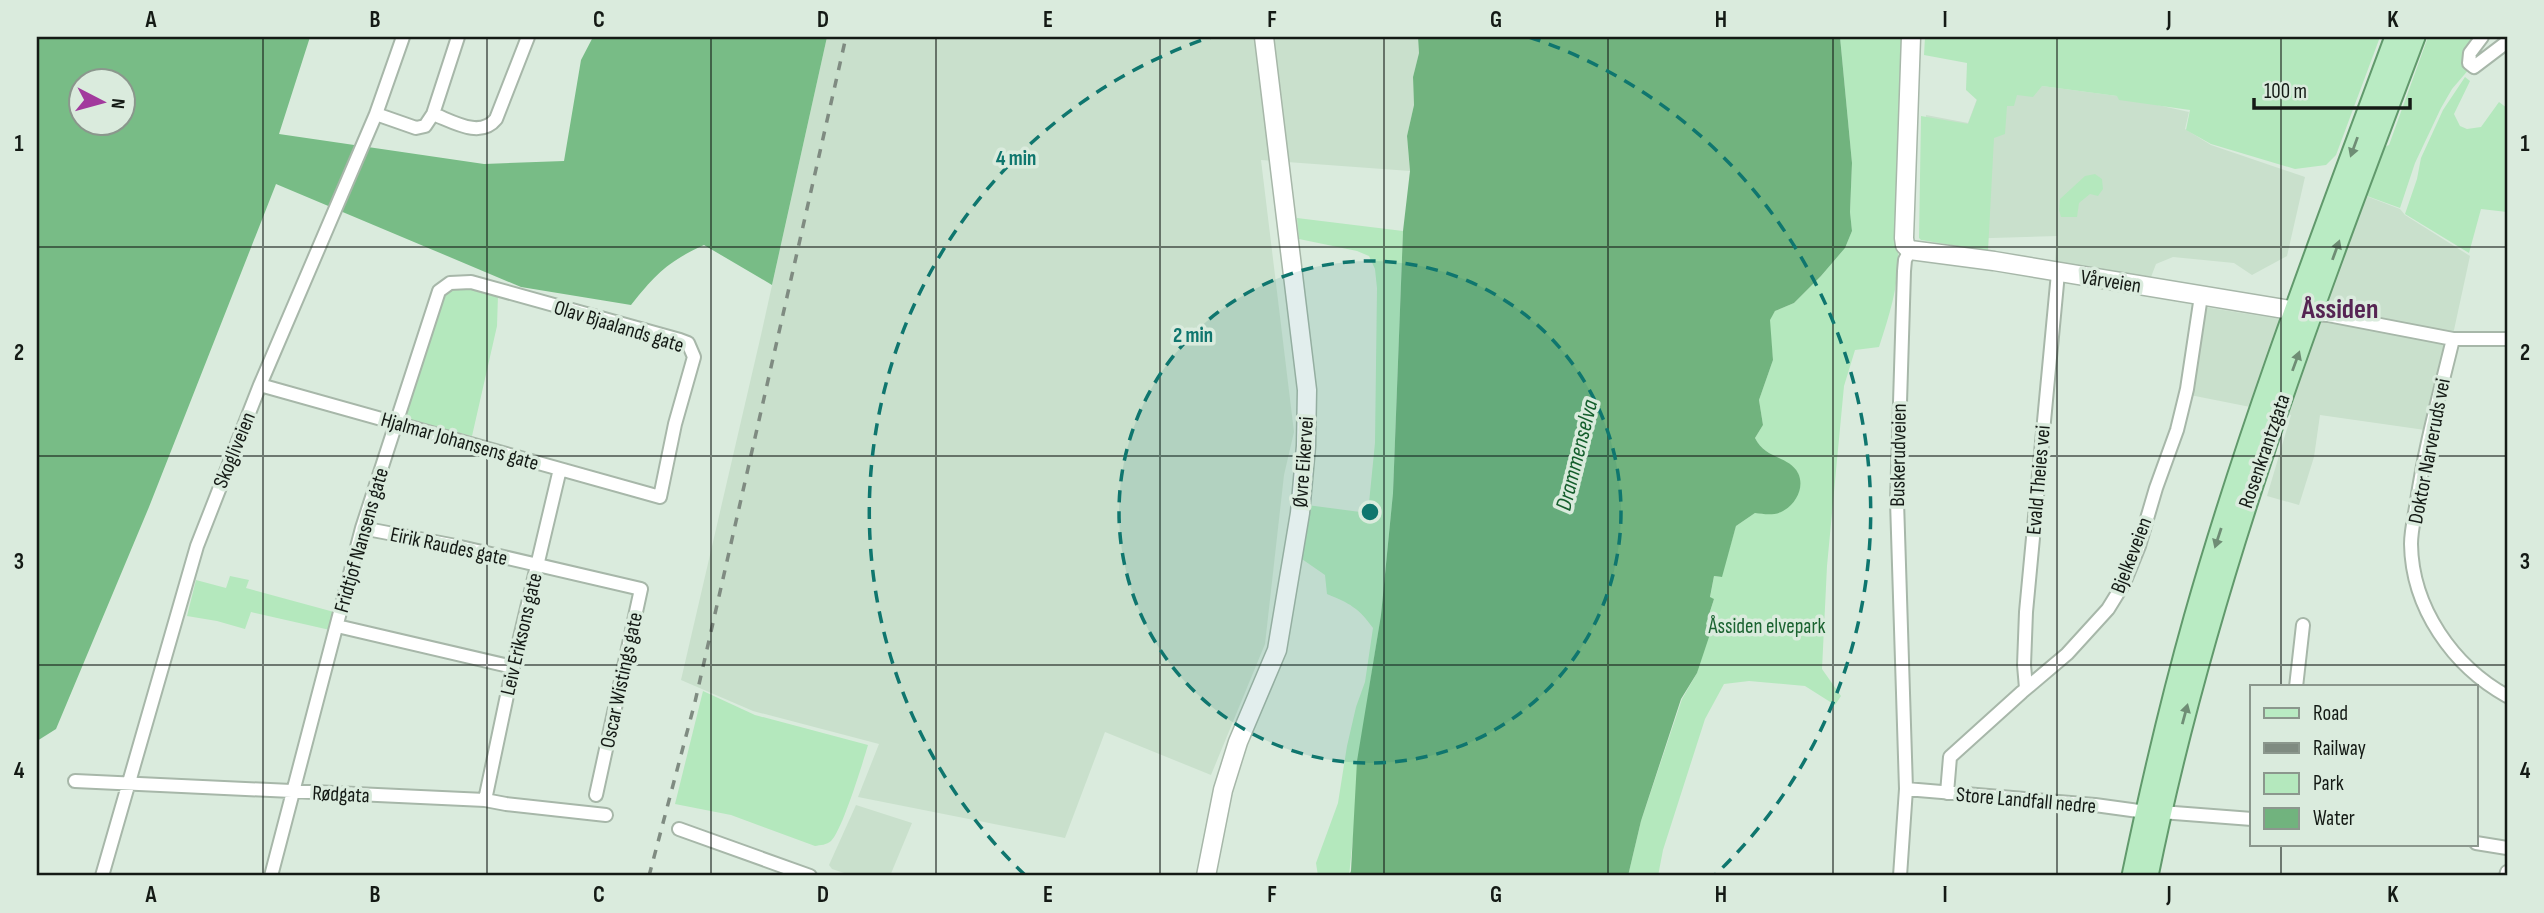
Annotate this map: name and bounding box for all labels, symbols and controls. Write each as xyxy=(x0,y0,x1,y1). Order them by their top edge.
text: A xyxy=(145,6,158,34)
text: B xyxy=(370,6,381,34)
text: C xyxy=(593,6,605,34)
text: D xyxy=(817,6,829,34)
text: E xyxy=(1043,6,1053,34)
text: F xyxy=(1267,6,1277,34)
text: G xyxy=(1490,6,1502,34)
text: H xyxy=(1715,6,1727,34)
text: I xyxy=(1942,6,1948,34)
text: J xyxy=(2165,6,2172,34)
text: K xyxy=(2387,6,2399,34)
north arrow xyxy=(66,66,136,136)
scale bar xyxy=(2254,66,2409,110)
text: 100 m xyxy=(2264,79,2307,104)
text: N xyxy=(105,97,129,110)
text: 1 xyxy=(14,130,24,158)
text: 1 xyxy=(2520,130,2530,158)
one-way arrow xyxy=(2348,136,2359,157)
text: 4 min xyxy=(996,146,1036,171)
one-way arrow xyxy=(2331,240,2342,261)
street label: Vårveien xyxy=(2079,264,2143,299)
district label: Åssiden xyxy=(2301,293,2379,326)
street label: Olav Bjaalands gate xyxy=(551,295,687,358)
text: 2 min xyxy=(1173,323,1213,348)
text: 2 xyxy=(14,339,24,367)
text: 2 xyxy=(2520,339,2530,367)
one-way arrow xyxy=(2290,351,2301,372)
street label: Doktor Narveruds vei xyxy=(2403,376,2456,526)
street label: Rosenkrantzgata xyxy=(2233,391,2296,511)
water label: Drammenselva xyxy=(1550,396,1604,513)
street label: Buskerudveien xyxy=(1885,403,1912,507)
street label: Hjalmar Johansens gate xyxy=(378,407,542,476)
street label: Skogliveien xyxy=(208,409,261,492)
street label: Øvre Eikervei xyxy=(1288,416,1319,508)
street label: Evald Theies vei xyxy=(2021,424,2056,536)
street label: Fridtjof Nansens gate xyxy=(329,465,394,615)
centre of rings xyxy=(1358,500,1382,524)
street label: Bjelkeveien xyxy=(2106,514,2157,597)
street label: Eirik Raudes gate xyxy=(388,522,510,571)
one-way arrow xyxy=(2212,527,2223,548)
text: 3 xyxy=(14,548,24,576)
text: 3 xyxy=(2520,548,2530,576)
street label: Leiv Eriksons gate xyxy=(495,571,548,698)
street label: Oscar Wistings gate xyxy=(595,610,648,750)
park label: Åssiden elvepark xyxy=(1708,614,1825,639)
legend xyxy=(2250,685,2478,846)
text: Road xyxy=(2313,701,2348,726)
one-way arrow xyxy=(2180,703,2191,725)
text: Railway xyxy=(2313,736,2366,761)
text: 4 xyxy=(14,757,25,785)
text: 4 xyxy=(2520,757,2531,785)
text: Park xyxy=(2313,771,2344,796)
street label: Rødgata xyxy=(312,781,370,808)
street label: Store Landfall nedre xyxy=(1955,782,2097,819)
text: Water xyxy=(2313,806,2355,831)
text: A xyxy=(145,881,158,909)
text: B xyxy=(370,881,381,909)
text: C xyxy=(593,881,605,909)
text: D xyxy=(817,881,829,909)
text: E xyxy=(1043,881,1053,909)
text: F xyxy=(1267,881,1277,909)
text: G xyxy=(1490,881,1502,909)
text: H xyxy=(1715,881,1727,909)
text: I xyxy=(1942,881,1948,909)
text: J xyxy=(2165,881,2172,909)
text: K xyxy=(2387,881,2399,909)

